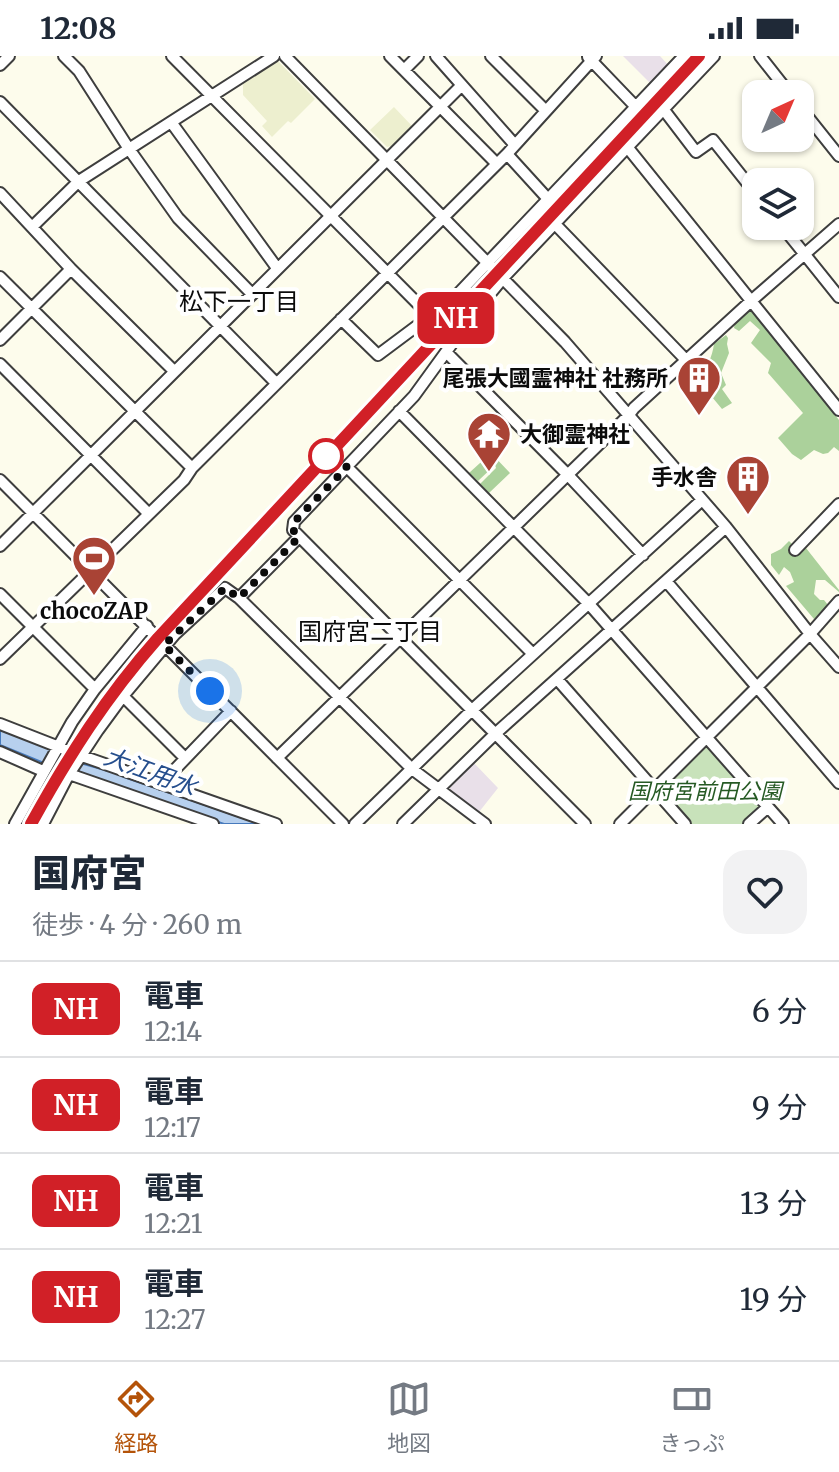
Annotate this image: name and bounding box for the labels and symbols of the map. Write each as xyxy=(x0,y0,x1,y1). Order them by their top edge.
north arrow xyxy=(742,80,814,152)
district label: 松下一丁目 xyxy=(179,286,299,317)
line badge: NH xyxy=(420,292,492,344)
building icon: 尾張大國霊神社 社務所 xyxy=(675,354,723,417)
place label: 尾張大國霊神社 社務所 xyxy=(443,364,668,392)
temple icon: 大御霊神社 xyxy=(465,410,513,473)
place label: 大御霊神社 xyxy=(520,420,630,448)
unlabelled marker xyxy=(309,439,343,473)
building icon: 手水舎 xyxy=(724,453,772,516)
place label: 手水舎 xyxy=(651,463,717,491)
sports icon: chocoZAP xyxy=(70,534,118,597)
place label: chocoZAP xyxy=(40,597,148,625)
district label: 国府宮二丁目 xyxy=(298,616,442,647)
your location xyxy=(190,671,230,711)
water label: 大江用水 xyxy=(100,741,203,804)
park label: 国府宮前田公園 xyxy=(628,777,785,805)

